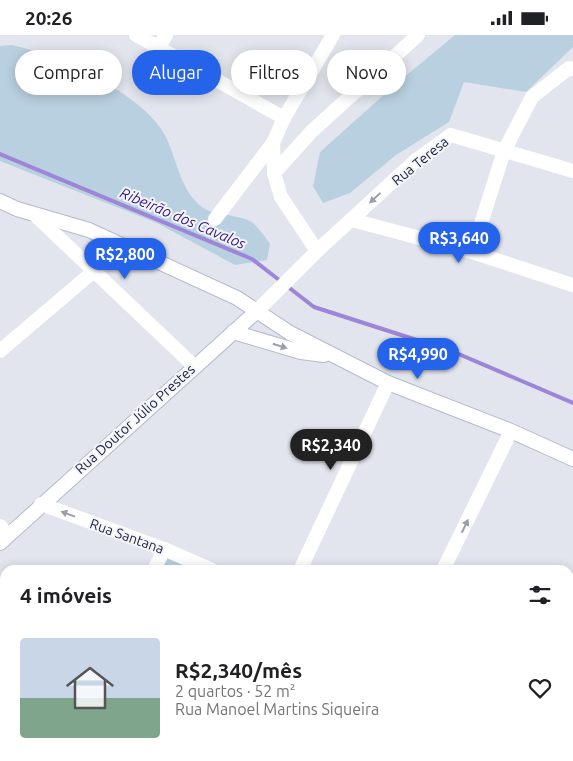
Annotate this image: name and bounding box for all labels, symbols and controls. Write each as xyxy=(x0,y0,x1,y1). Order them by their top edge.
text: 20:26 xyxy=(25,7,73,29)
chip: Comprar xyxy=(15,50,122,95)
chip: Alugar xyxy=(132,50,221,95)
chip: Filtros xyxy=(231,50,317,95)
chip: Novo xyxy=(327,50,406,95)
street label: Rua Teresa xyxy=(388,133,452,189)
water label: Ribeirão dos Cavalos xyxy=(118,184,249,252)
one-way arrow xyxy=(370,192,382,204)
pin: R$3,640 xyxy=(413,221,505,264)
text: R$3,640 xyxy=(429,229,489,247)
pin: R$2,800 xyxy=(79,237,171,280)
text: R$2,800 xyxy=(95,245,155,263)
pin: R$4,990 xyxy=(372,337,464,380)
one-way arrow xyxy=(273,343,288,351)
text: R$4,990 xyxy=(388,345,448,363)
street label: Rua Doutor Júlio Prestes xyxy=(72,361,198,477)
pin: R$2,340 xyxy=(285,429,377,471)
text: R$2,340 xyxy=(301,436,361,454)
one-way arrow xyxy=(61,510,76,517)
street label: Rua Santana xyxy=(88,515,166,557)
one-way arrow xyxy=(461,519,469,533)
icon: filters xyxy=(526,581,554,609)
text: 4 imóveis xyxy=(20,583,112,607)
icon: home xyxy=(60,658,120,718)
text: R$2,340/mês xyxy=(175,658,302,682)
icon: heart xyxy=(526,674,554,702)
text: 2 quartos · 52 m² xyxy=(175,682,296,700)
text: Rua Manoel Martins Siqueira xyxy=(175,700,379,718)

